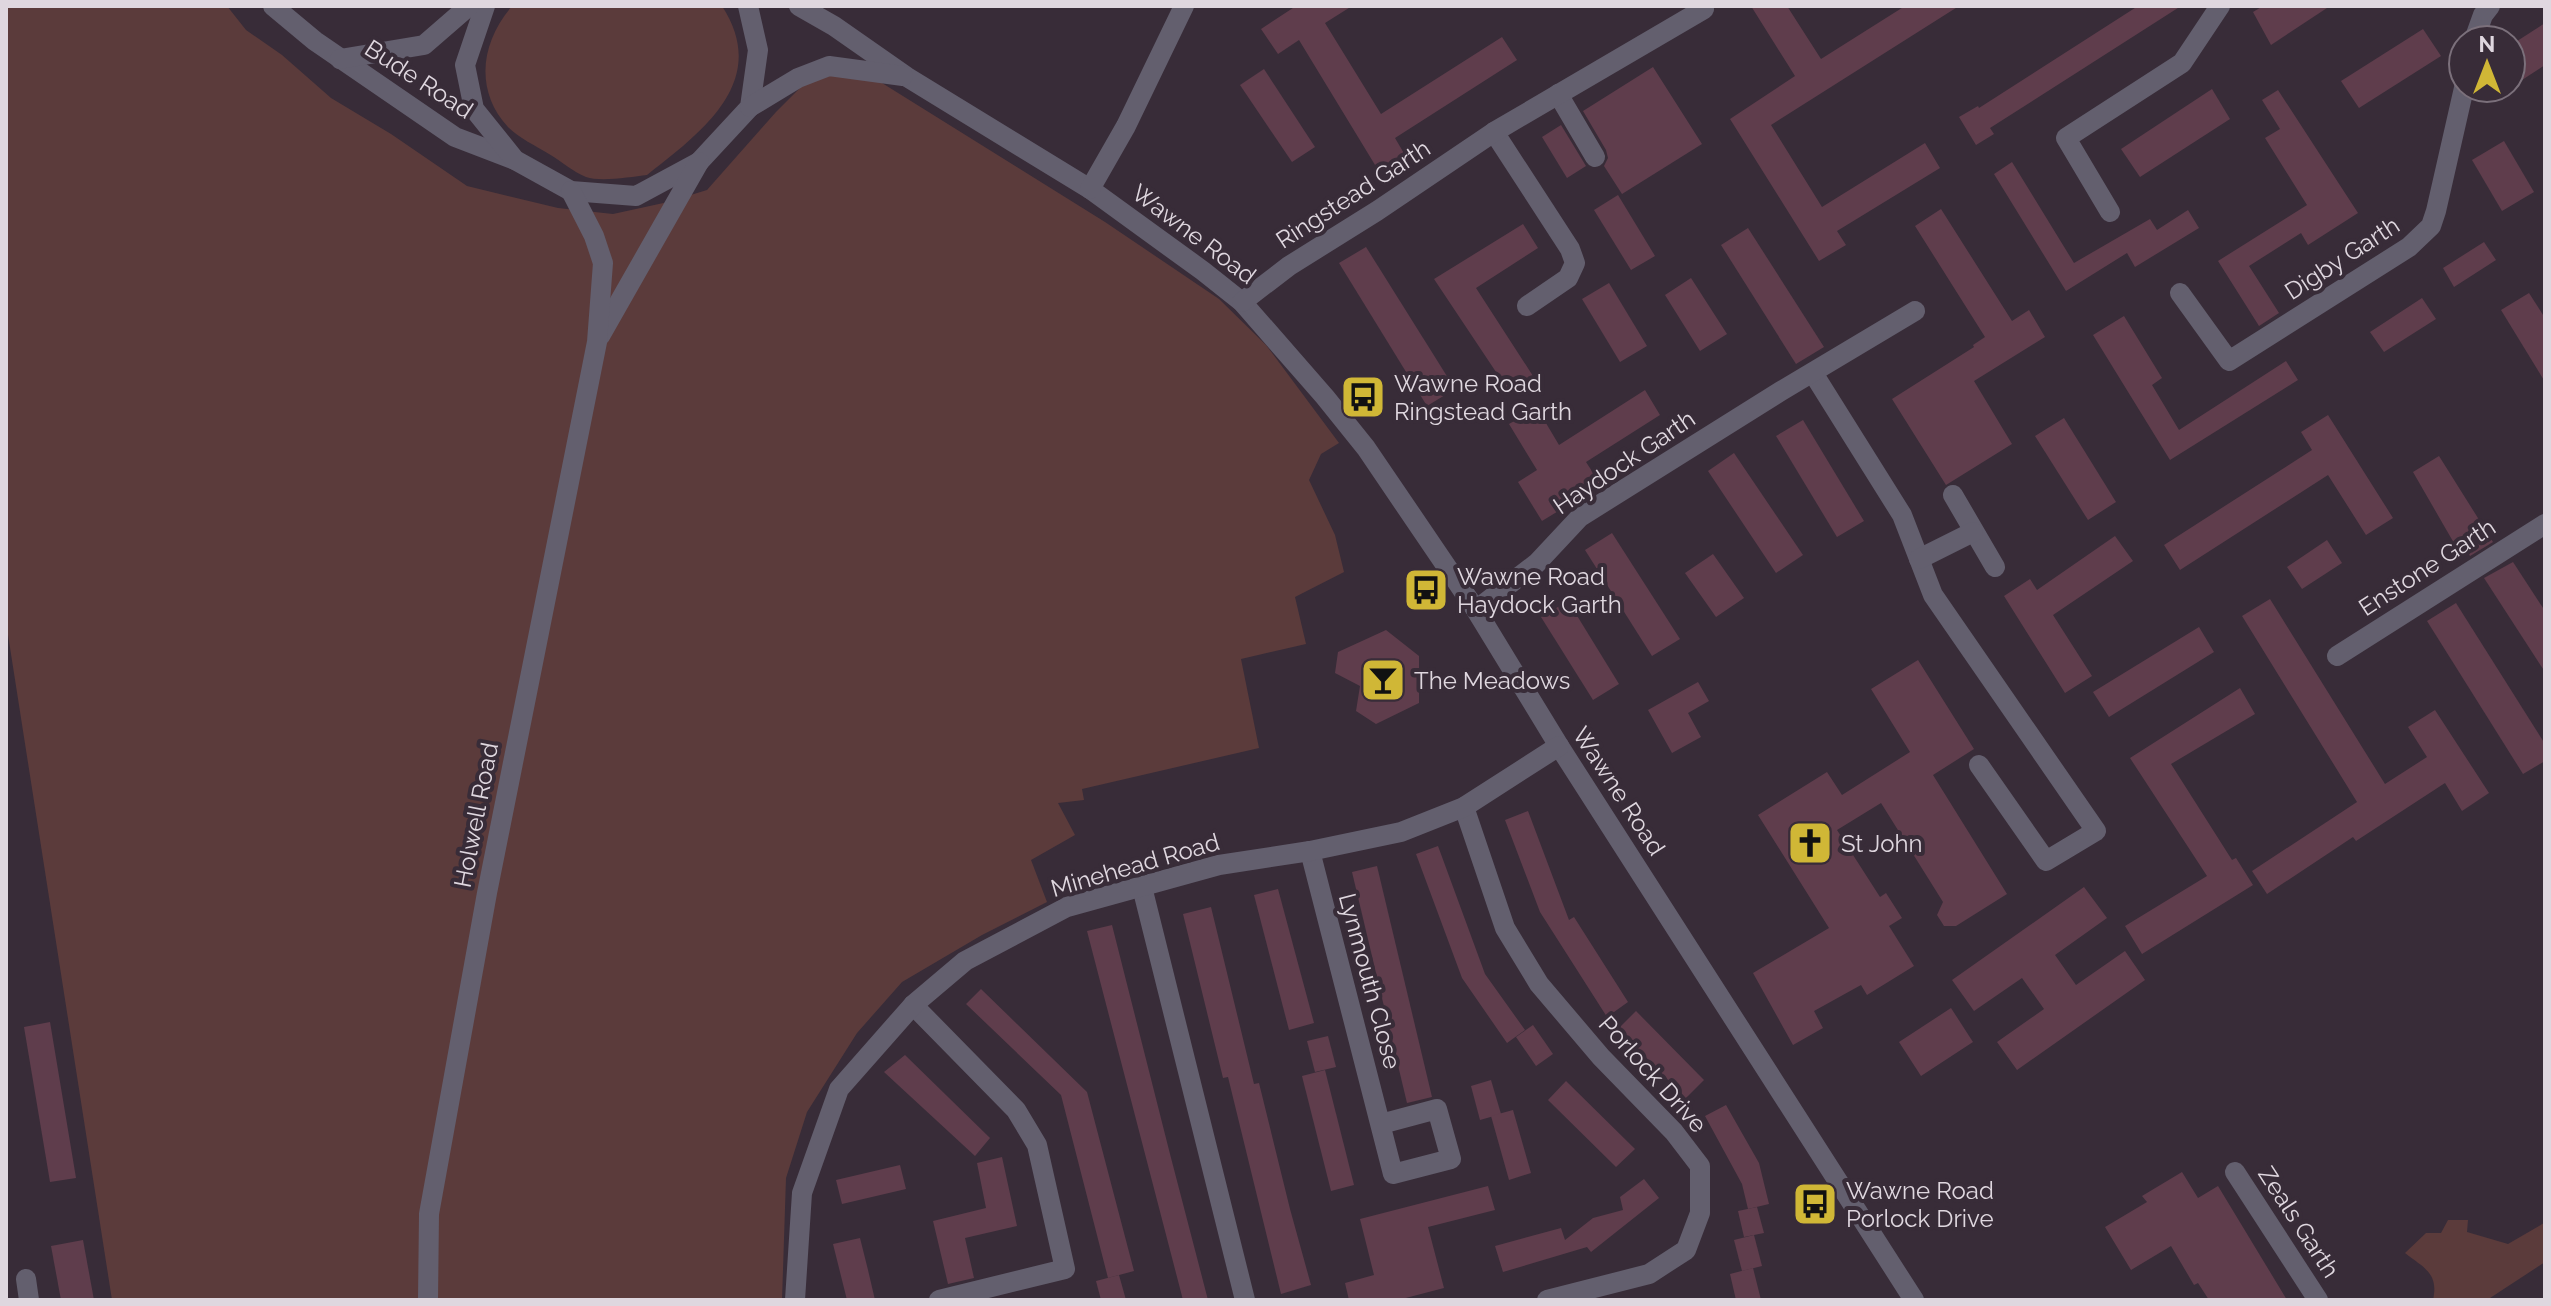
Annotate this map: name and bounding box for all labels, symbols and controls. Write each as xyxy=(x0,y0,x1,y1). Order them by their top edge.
north arrow xyxy=(2447,24,2527,104)
text: N xyxy=(2479,31,2495,57)
street label: Bude Road xyxy=(360,33,478,125)
street label: Ringstead Garth xyxy=(1270,133,1436,255)
street label: Wawne Road xyxy=(1126,178,1262,290)
street label: Digby Garth xyxy=(2279,210,2405,306)
place label: Wawne Road Ringstead Garth xyxy=(1394,369,1572,426)
bus stop icon: Wawne Road Ringstead Garth xyxy=(1339,373,1387,421)
street label: Haydock Garth xyxy=(1548,404,1700,520)
street label: Enstone Garth xyxy=(2353,512,2501,622)
place label: Wawne Road Haydock Garth xyxy=(1457,562,1622,619)
bus stop icon: Wawne Road Haydock Garth xyxy=(1402,566,1450,614)
bar icon: The Meadows xyxy=(1359,656,1407,704)
place label: The Meadows xyxy=(1414,666,1570,695)
street label: Wawne Road xyxy=(1567,721,1671,861)
street label: Holwell Road xyxy=(448,740,504,890)
church icon: St John xyxy=(1786,819,1834,867)
street label: Minehead Road xyxy=(1047,827,1223,903)
place label: St John xyxy=(1841,829,1922,858)
street label: Lynmouth Close xyxy=(1333,890,1407,1072)
street label: Porlock Drive xyxy=(1593,1009,1713,1139)
street label: Zeals Garth xyxy=(2252,1161,2346,1283)
place label: Wawne Road Porlock Drive xyxy=(1846,1176,1994,1233)
bus stop icon: Wawne Road Porlock Drive xyxy=(1791,1180,1839,1228)

